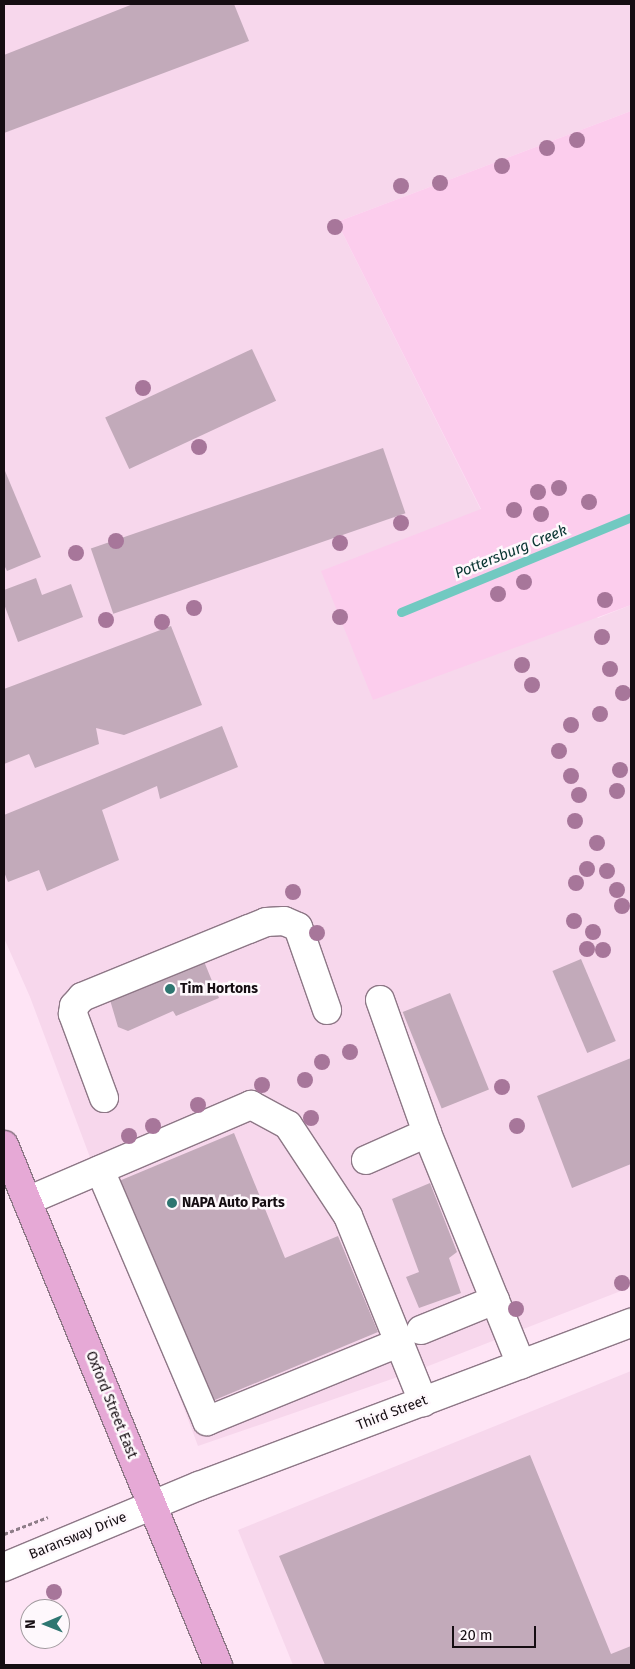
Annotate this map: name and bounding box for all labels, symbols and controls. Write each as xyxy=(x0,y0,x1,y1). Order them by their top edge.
water label: Pottersburg Creek xyxy=(452,521,570,583)
place label: Tim Hortons xyxy=(180,981,258,997)
marker: Tim Hortons xyxy=(164,983,176,995)
place label: NAPA Auto Parts xyxy=(182,1195,285,1211)
marker: NAPA Auto Parts xyxy=(166,1197,178,1209)
street label: Oxford Street East xyxy=(82,1349,140,1461)
street label: Third Street xyxy=(354,1392,430,1434)
street label: Baransway Drive xyxy=(27,1509,129,1563)
north arrow xyxy=(20,1599,70,1649)
scale bar xyxy=(455,1616,539,1648)
text: N xyxy=(22,1619,39,1629)
text: 20 m xyxy=(460,1626,493,1644)

